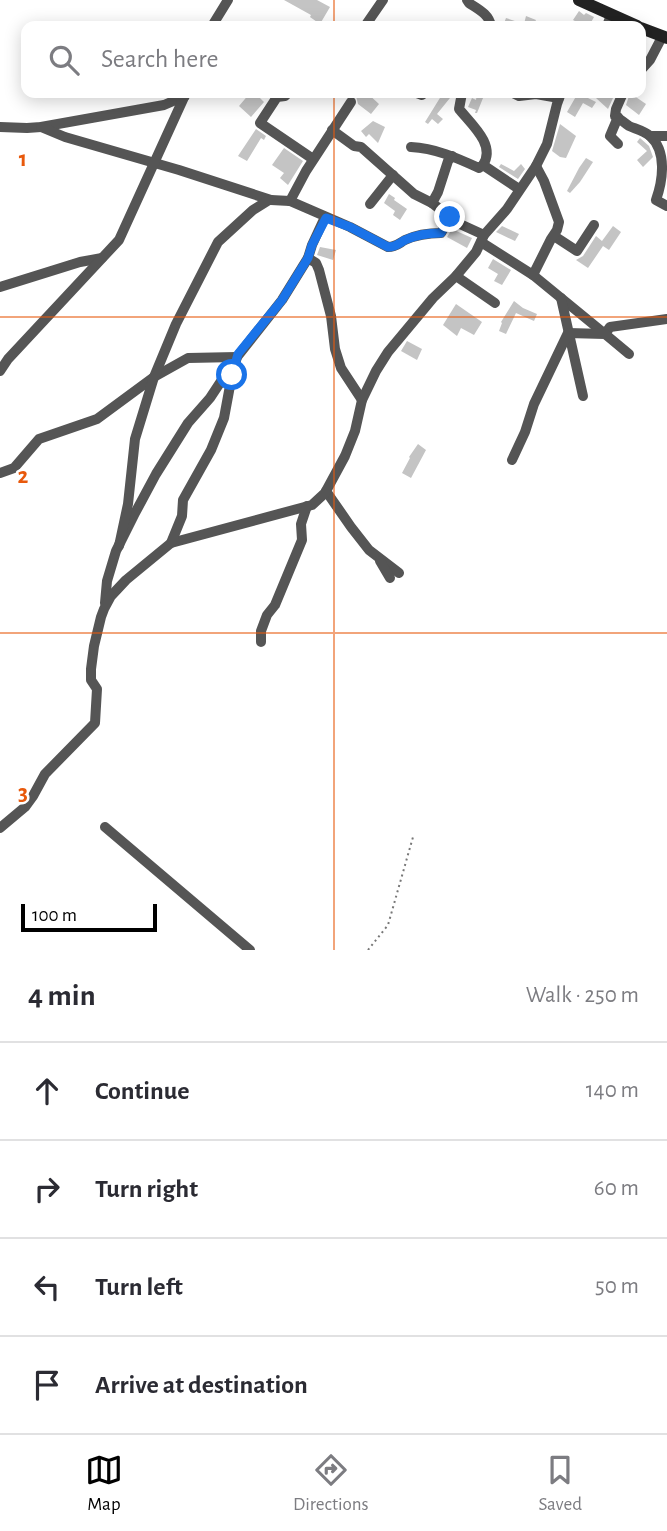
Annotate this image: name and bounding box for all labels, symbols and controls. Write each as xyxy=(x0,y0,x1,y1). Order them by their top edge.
search box xyxy=(21,21,646,98)
icon: search xyxy=(45,41,83,79)
text: Search here xyxy=(101,46,219,72)
text: 1 xyxy=(19,148,27,171)
route end xyxy=(434,201,465,232)
route start xyxy=(216,359,247,390)
text: 2 xyxy=(18,465,29,488)
text: 3 xyxy=(18,782,28,805)
scale bar xyxy=(21,901,158,933)
text: 100 m xyxy=(32,906,77,925)
text: 4 min xyxy=(28,981,96,1011)
text: Walk · 250 m xyxy=(526,984,639,1007)
icon: ahead xyxy=(28,1072,66,1110)
text: Continue xyxy=(95,1078,190,1104)
text: 140 m xyxy=(586,1079,639,1102)
icon: right xyxy=(28,1170,66,1208)
text: Turn right xyxy=(95,1176,198,1202)
text: 60 m xyxy=(594,1177,639,1200)
icon: left xyxy=(28,1268,66,1306)
text: Turn left xyxy=(95,1274,183,1300)
text: 50 m xyxy=(595,1275,639,1298)
icon: arrive xyxy=(28,1366,66,1404)
text: Arrive at destination xyxy=(95,1372,308,1398)
tab: Map xyxy=(85,1451,123,1516)
tab: Directions xyxy=(293,1451,369,1516)
tab: Saved xyxy=(539,1451,582,1516)

